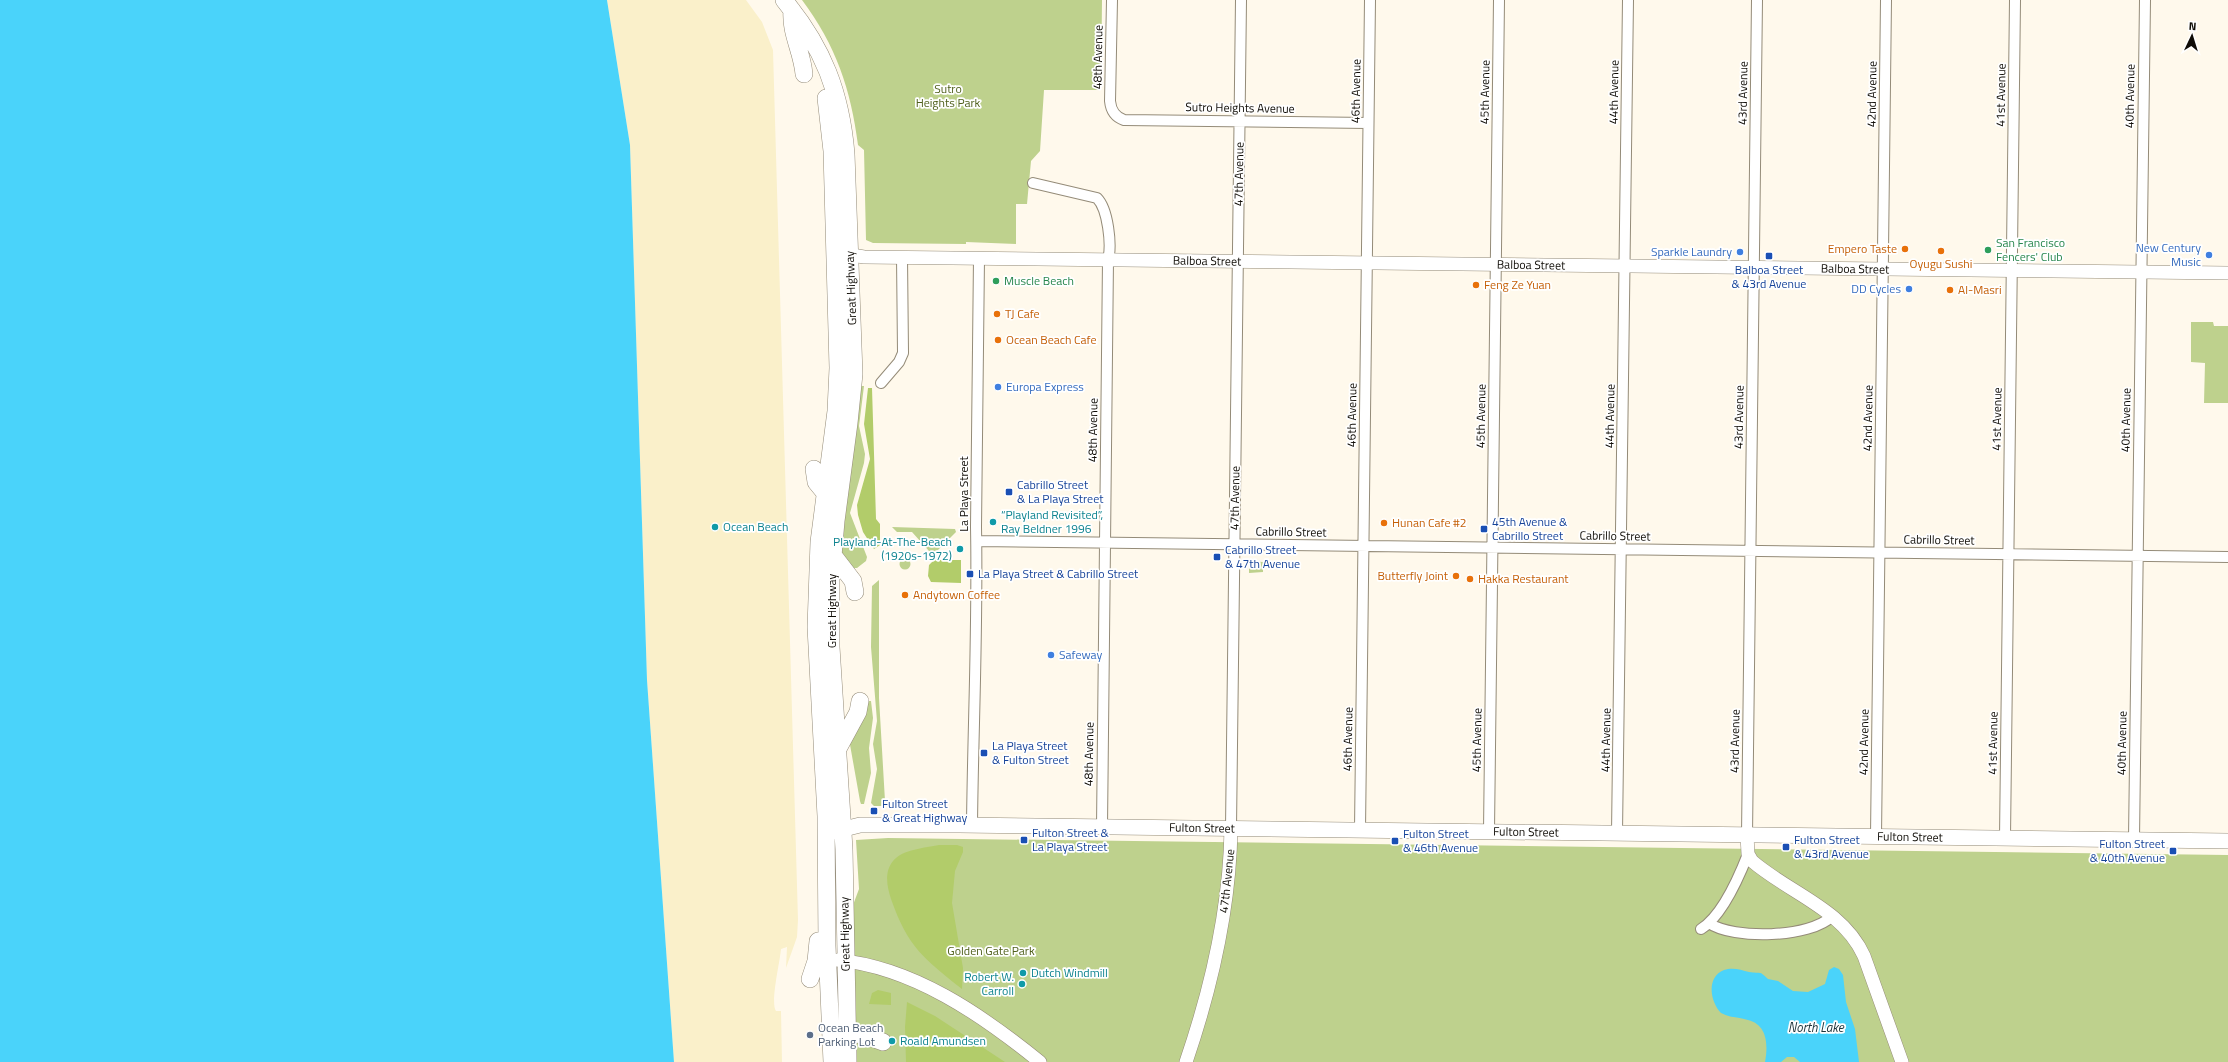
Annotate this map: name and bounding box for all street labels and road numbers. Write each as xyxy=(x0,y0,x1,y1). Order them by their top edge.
street label: 48th Avenue xyxy=(1087,25,1108,89)
street label: 46th Avenue xyxy=(1345,59,1366,123)
street label: 45th Avenue xyxy=(1474,60,1495,124)
street label: 44th Avenue xyxy=(1603,60,1624,124)
street label: 43rd Avenue xyxy=(1732,61,1753,125)
street label: 42nd Avenue xyxy=(1861,61,1882,127)
street label: 41st Avenue xyxy=(1990,63,2011,127)
street label: 40th Avenue xyxy=(2119,64,2140,128)
street label: Sutro Heights Avenue xyxy=(1185,97,1295,118)
street label: 47th Avenue xyxy=(1228,142,1249,206)
street label: Great Highway xyxy=(840,250,861,326)
street label: Balboa Street xyxy=(1173,250,1242,271)
street label: Balboa Street xyxy=(1497,254,1566,275)
street label: Balboa Street xyxy=(1821,258,1890,279)
street label: 46th Avenue xyxy=(1341,383,1362,447)
street label: 45th Avenue xyxy=(1470,384,1491,448)
street label: 44th Avenue xyxy=(1599,384,1620,448)
street label: 43rd Avenue xyxy=(1728,385,1749,449)
street label: 42nd Avenue xyxy=(1857,385,1878,451)
street label: 41st Avenue xyxy=(1986,387,2007,451)
street label: 40th Avenue xyxy=(2115,388,2136,452)
street label: 48th Avenue xyxy=(1082,398,1103,462)
street label: La Playa Street xyxy=(954,455,973,532)
street label: 47th Avenue xyxy=(1224,466,1245,530)
street label: Cabrillo Street xyxy=(1255,521,1327,542)
street label: Cabrillo Street xyxy=(1579,525,1651,546)
street label: Cabrillo Street xyxy=(1903,529,1975,550)
street label: Great Highway xyxy=(822,574,841,648)
street label: 46th Avenue xyxy=(1337,707,1358,771)
street label: 45th Avenue xyxy=(1466,708,1487,772)
street label: 44th Avenue xyxy=(1595,708,1616,772)
street label: 43rd Avenue xyxy=(1724,709,1745,773)
street label: 42nd Avenue xyxy=(1853,709,1874,775)
street label: 41st Avenue xyxy=(1982,711,2003,775)
street label: 40th Avenue xyxy=(2111,711,2132,775)
street label: 48th Avenue xyxy=(1078,722,1099,786)
street label: Fulton Street xyxy=(1169,817,1236,838)
street label: Fulton Street xyxy=(1493,821,1560,842)
street label: Fulton Street xyxy=(1877,826,1944,847)
street label: 47th Avenue xyxy=(1214,848,1239,914)
street label: Great Highway xyxy=(834,896,855,971)

